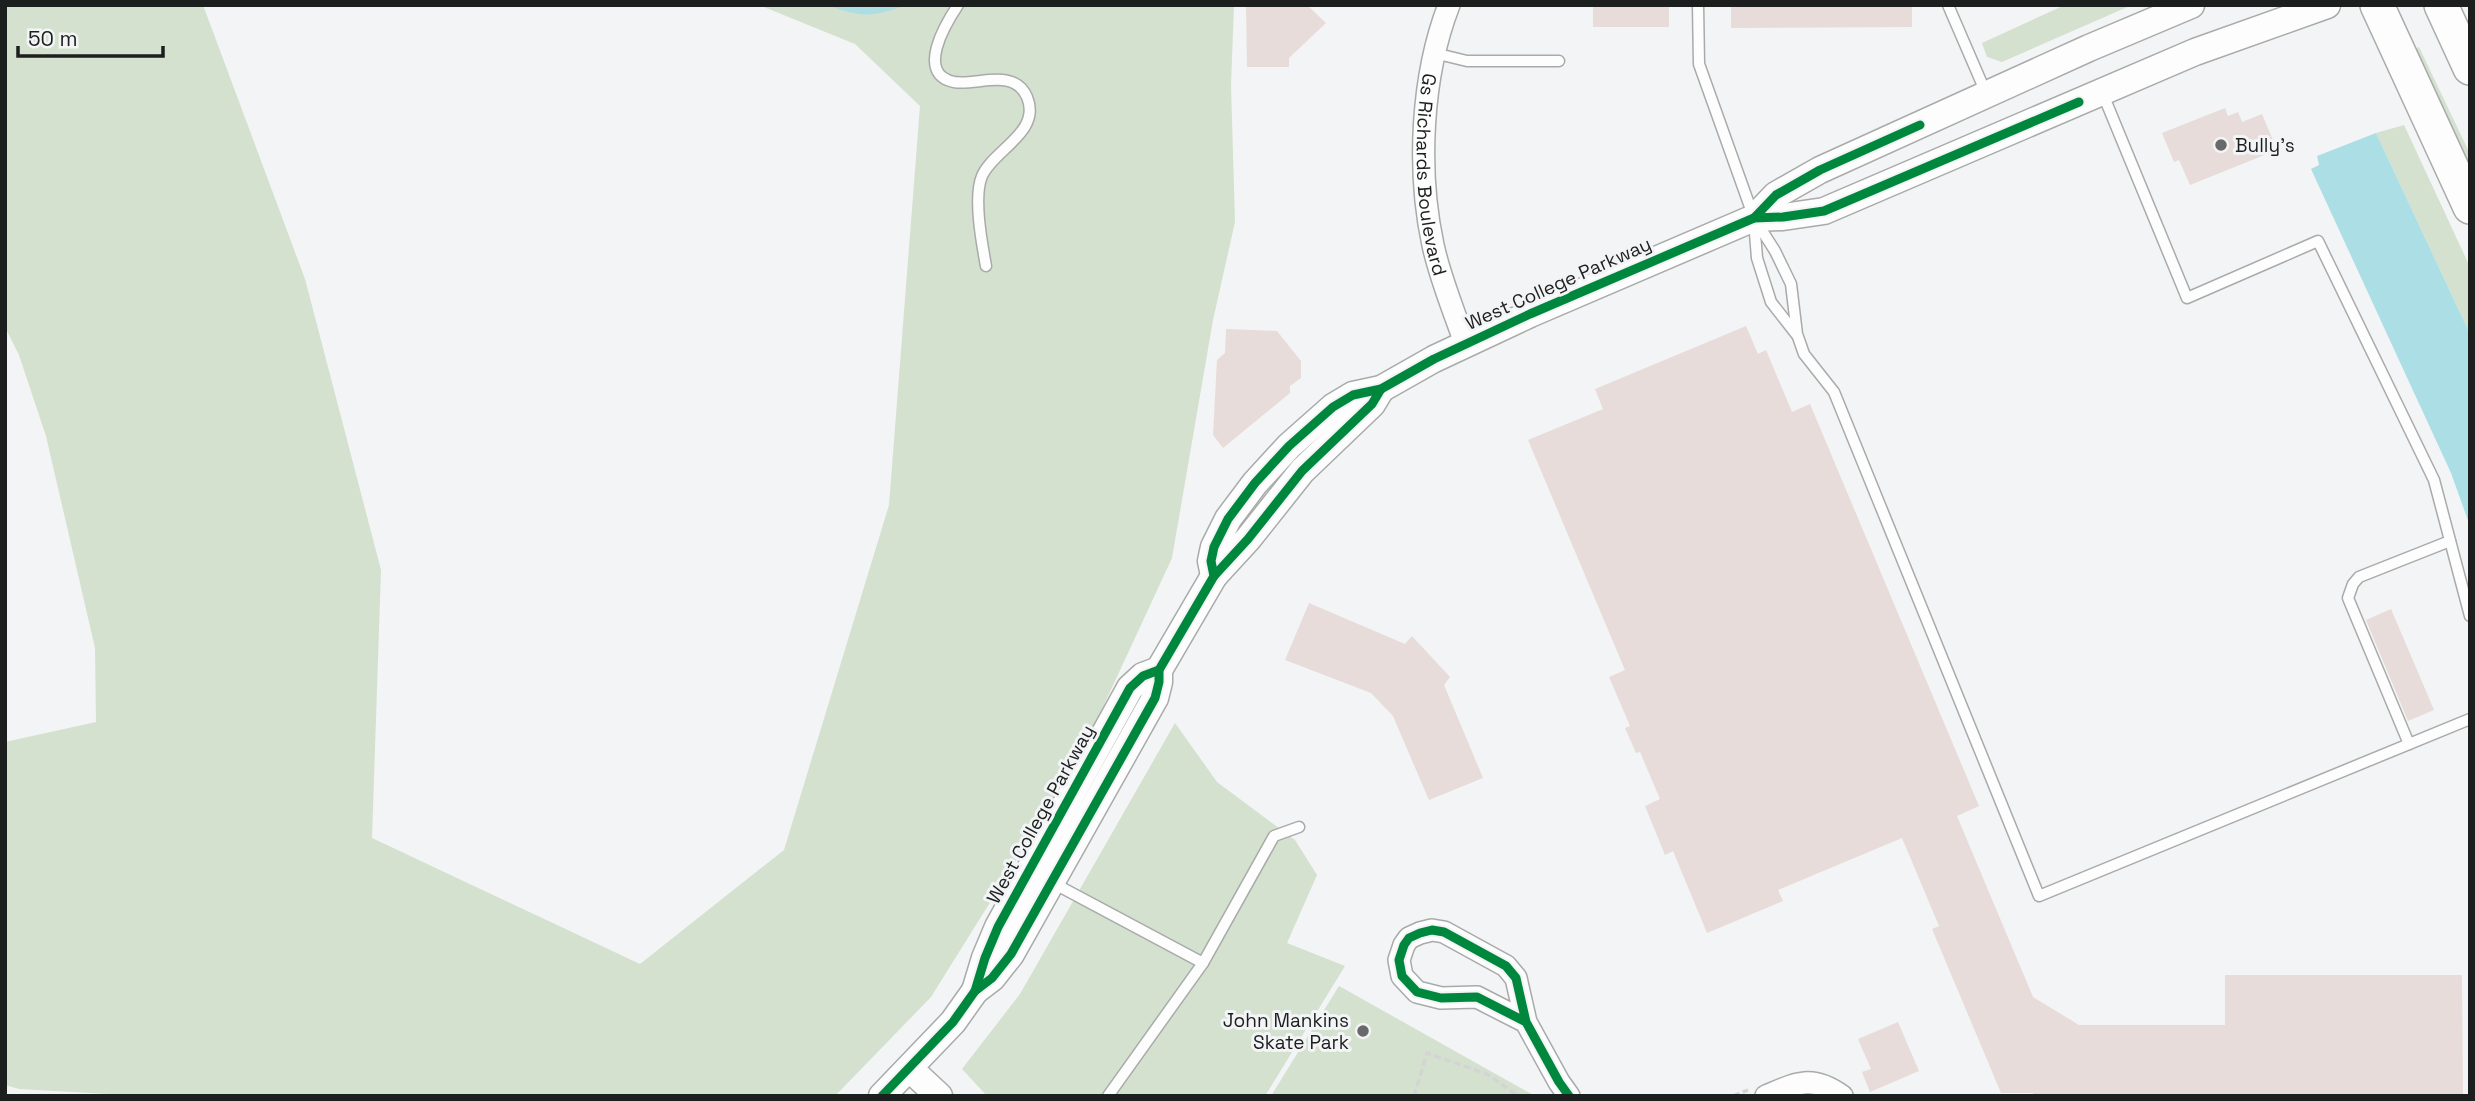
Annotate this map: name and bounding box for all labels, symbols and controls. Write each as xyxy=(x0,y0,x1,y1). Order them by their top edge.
scale bar xyxy=(18,14,163,58)
text: 50 m xyxy=(28,25,78,52)
street label: Gs Richards Boulevard xyxy=(1411,72,1453,279)
place label: Bully's xyxy=(2235,133,2295,158)
marker: Bully's xyxy=(2213,137,2229,153)
street label: West College Parkway xyxy=(1461,231,1655,336)
street label: West College Parkway xyxy=(981,720,1100,908)
place label: John Mankins Skate Park xyxy=(1223,1008,1349,1055)
marker: John Mankins Skate Park xyxy=(1355,1023,1371,1039)

